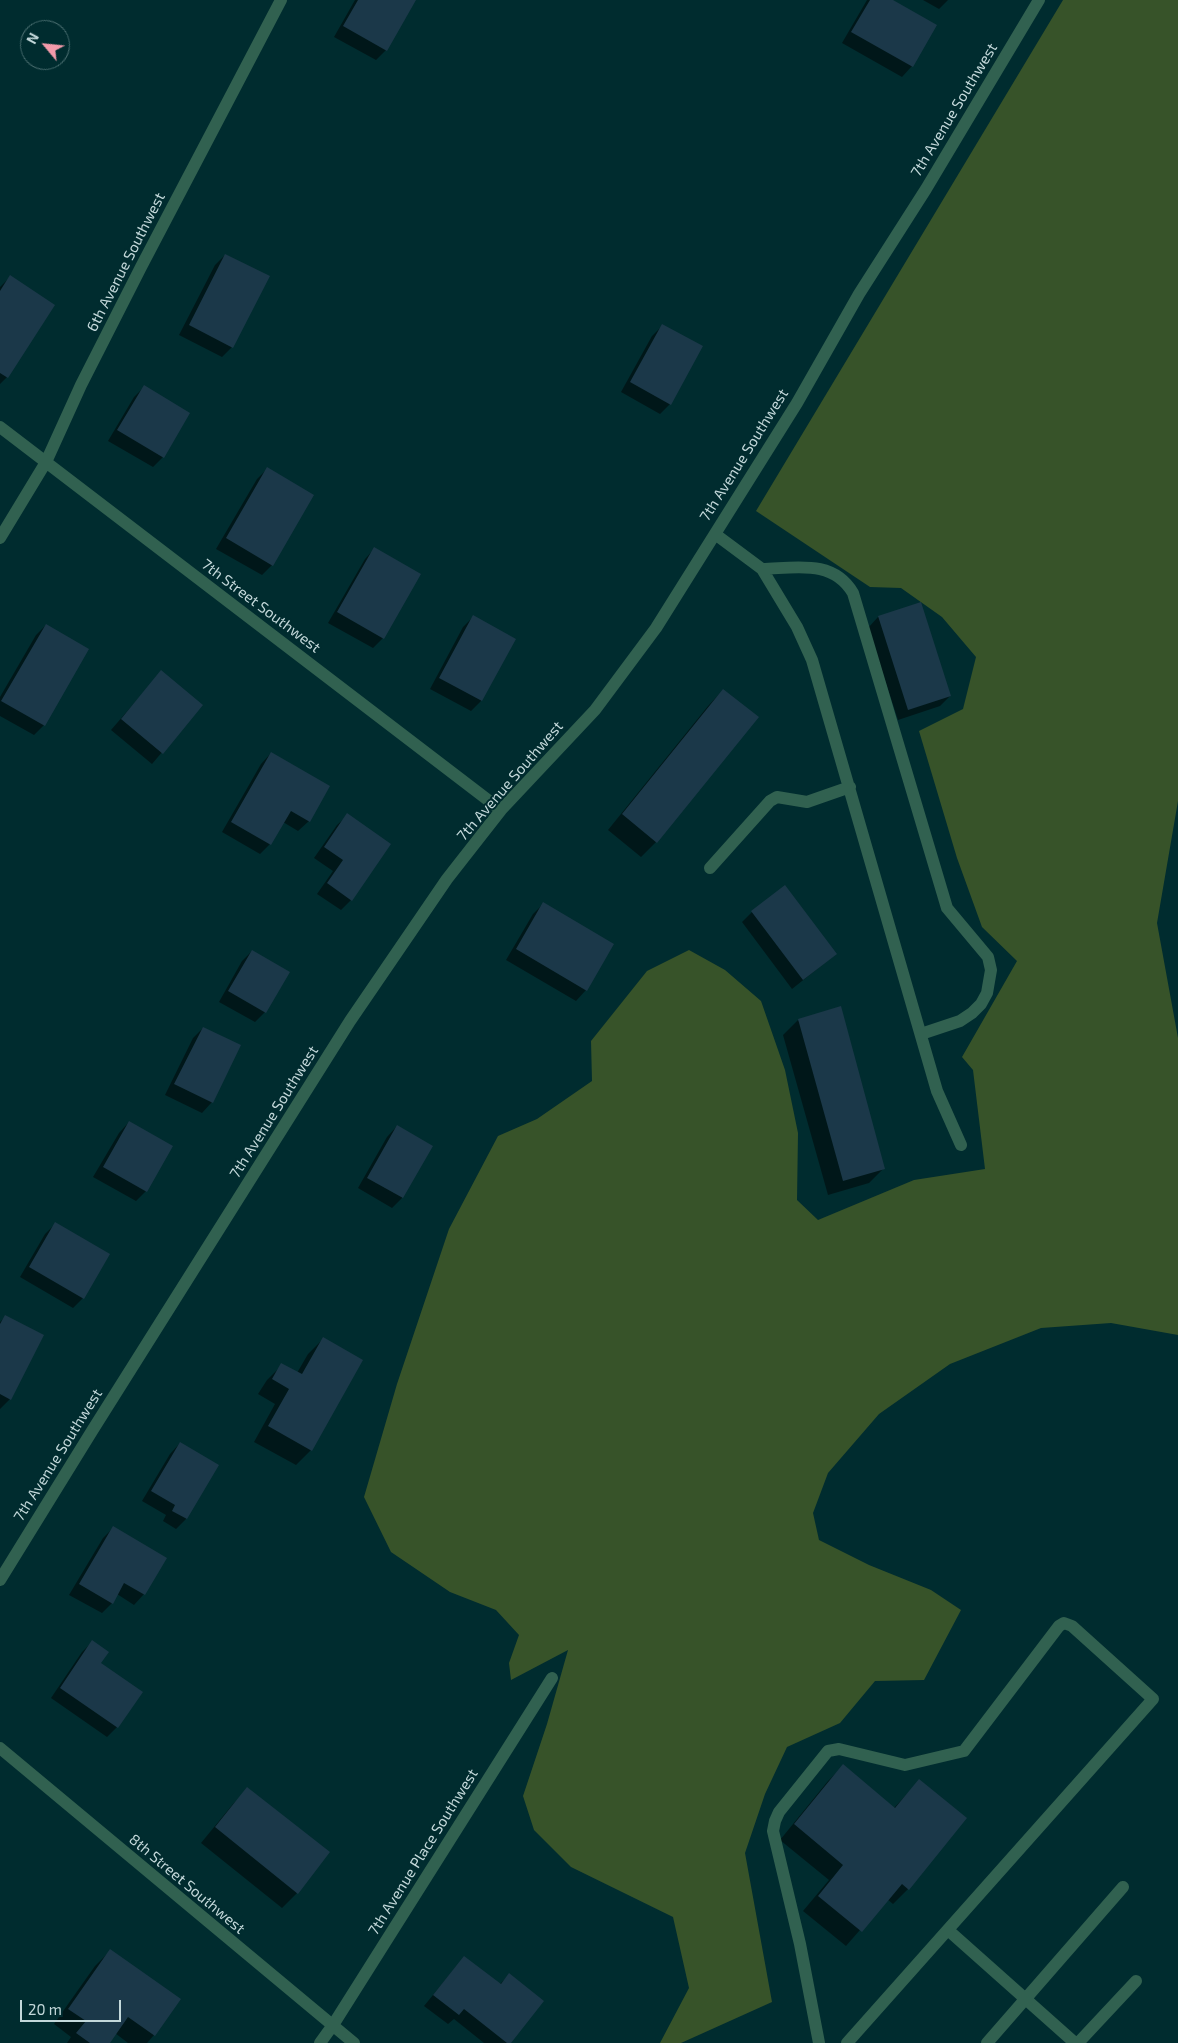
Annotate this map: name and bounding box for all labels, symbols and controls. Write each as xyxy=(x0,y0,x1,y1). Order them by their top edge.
north arrow xyxy=(20,20,70,70)
text: N xyxy=(22,30,42,47)
street label: 7th Avenue Southwest xyxy=(907,40,1001,180)
street label: 6th Avenue Southwest xyxy=(83,189,169,335)
street label: 7th Avenue Southwest xyxy=(696,385,792,525)
street label: 7th Street Southwest xyxy=(198,555,324,657)
street label: 7th Avenue Southwest xyxy=(453,717,567,845)
street label: 7th Avenue Southwest xyxy=(226,1042,322,1182)
street label: 7th Avenue Southwest xyxy=(10,1385,106,1525)
street label: 7th Avenue Place Southwest xyxy=(364,1765,482,1939)
street label: 8th Street Southwest xyxy=(125,1830,249,1938)
scale bar xyxy=(22,1990,124,2022)
text: 20 m xyxy=(28,2000,62,2018)

